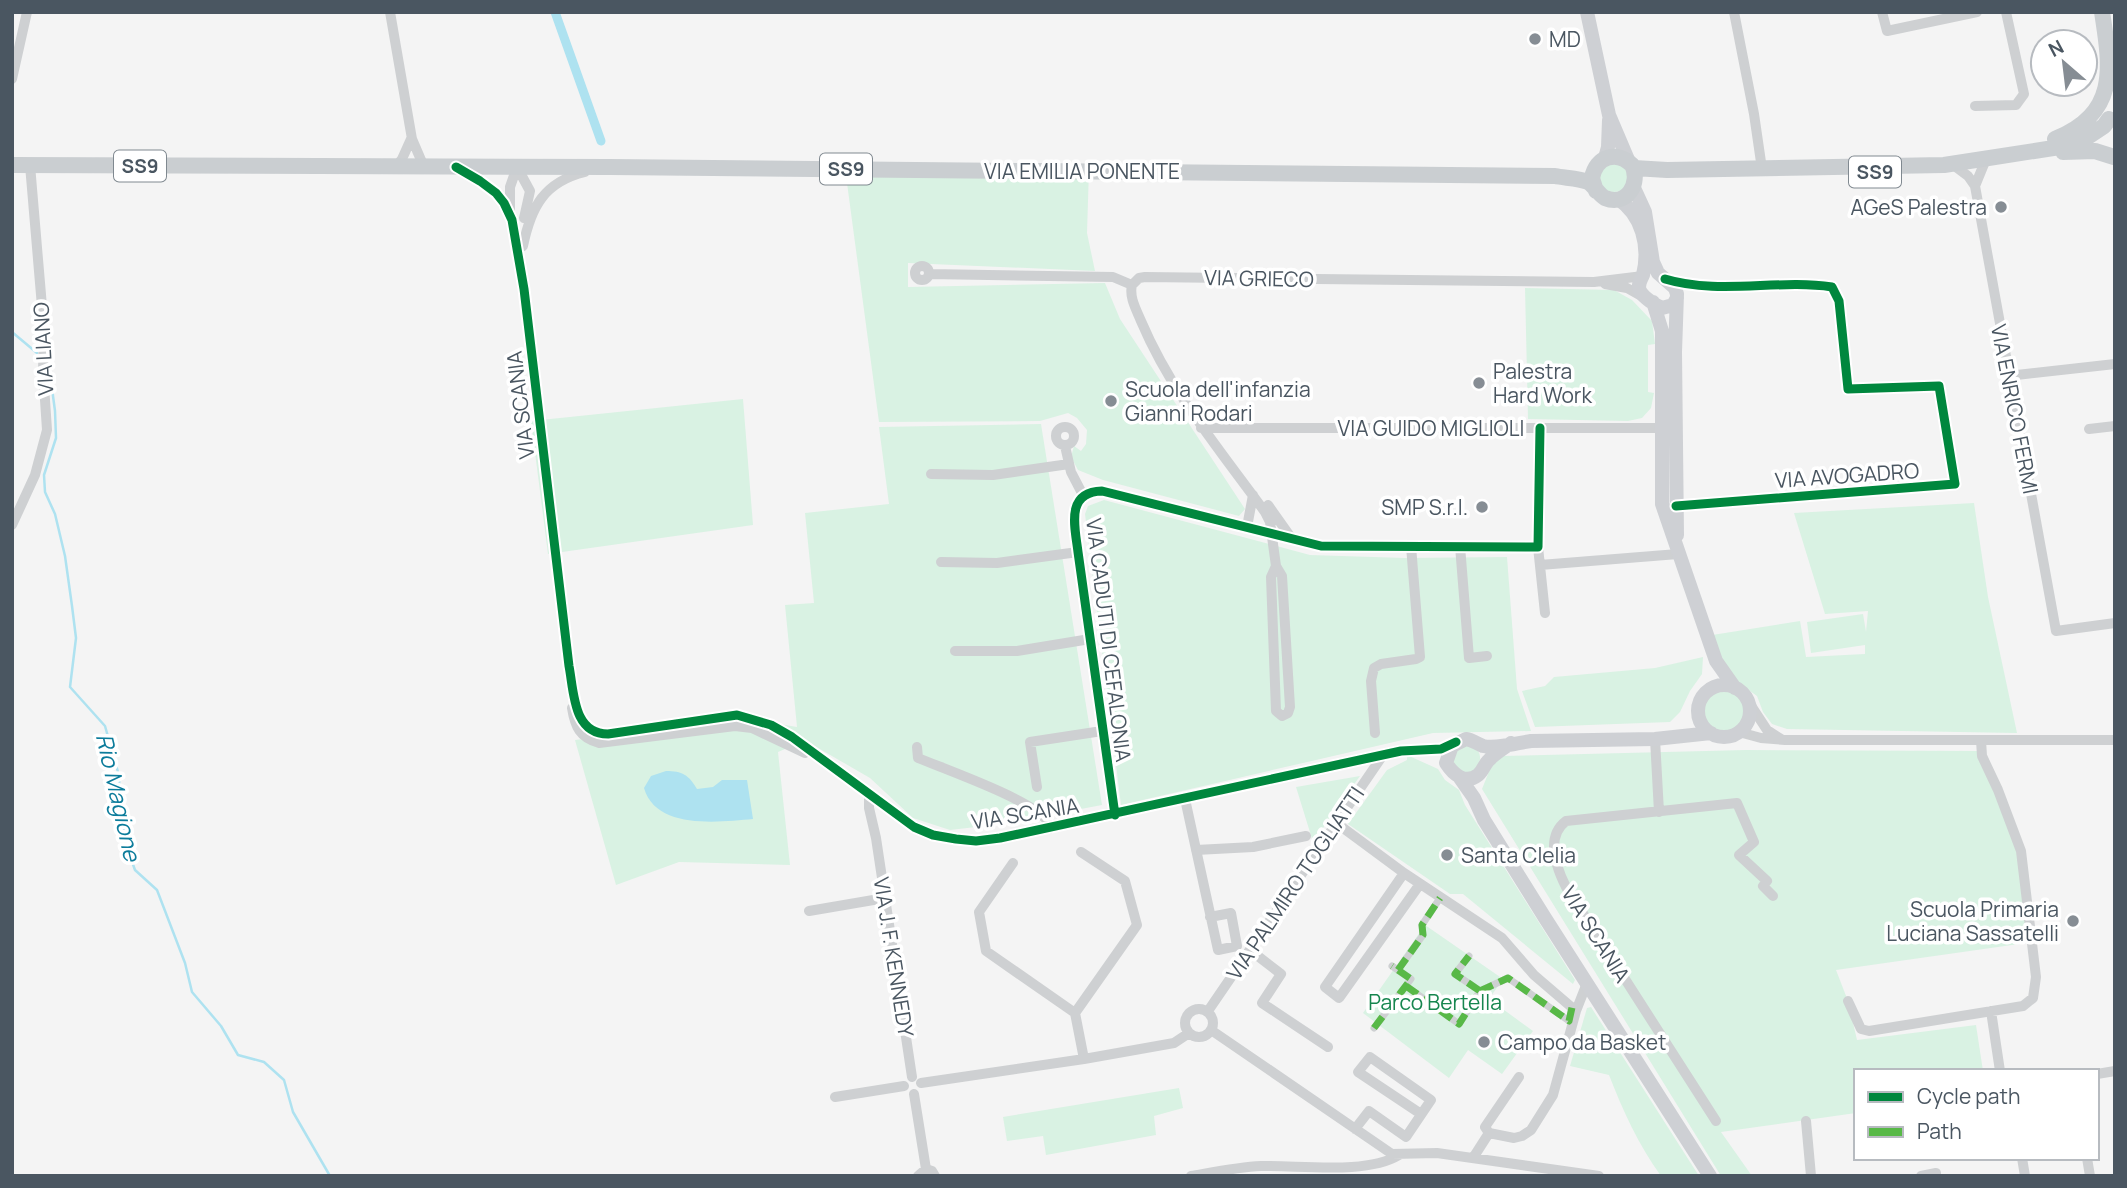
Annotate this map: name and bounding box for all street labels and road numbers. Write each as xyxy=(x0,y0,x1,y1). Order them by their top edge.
road number: SS9 xyxy=(114,150,166,182)
road number: SS9 xyxy=(820,154,872,184)
road number: SS9 xyxy=(1849,156,1901,188)
street label: VIA EMILIA PONENTE xyxy=(984,157,1180,185)
street label: VIA GRIECO xyxy=(1204,263,1314,293)
street label: VIA LIANO xyxy=(27,302,59,396)
street label: VIA ENRICO FERMI xyxy=(1985,322,2045,496)
street label: VIA SCANIA xyxy=(499,349,541,461)
street label: VIA GUIDO MIGLIOLI xyxy=(1338,414,1524,442)
street label: VIA AVOGADRO xyxy=(1774,456,1920,494)
street label: VIA CADUTI DI CEFALONIA xyxy=(1080,517,1138,763)
street label: VIA PALMIRO TOGLIATTI xyxy=(1220,781,1370,985)
street label: VIA SCANIA xyxy=(969,791,1081,835)
street label: VIA J. F. KENNEDY xyxy=(868,875,920,1039)
street label: VIA SCANIA xyxy=(1555,881,1637,987)

